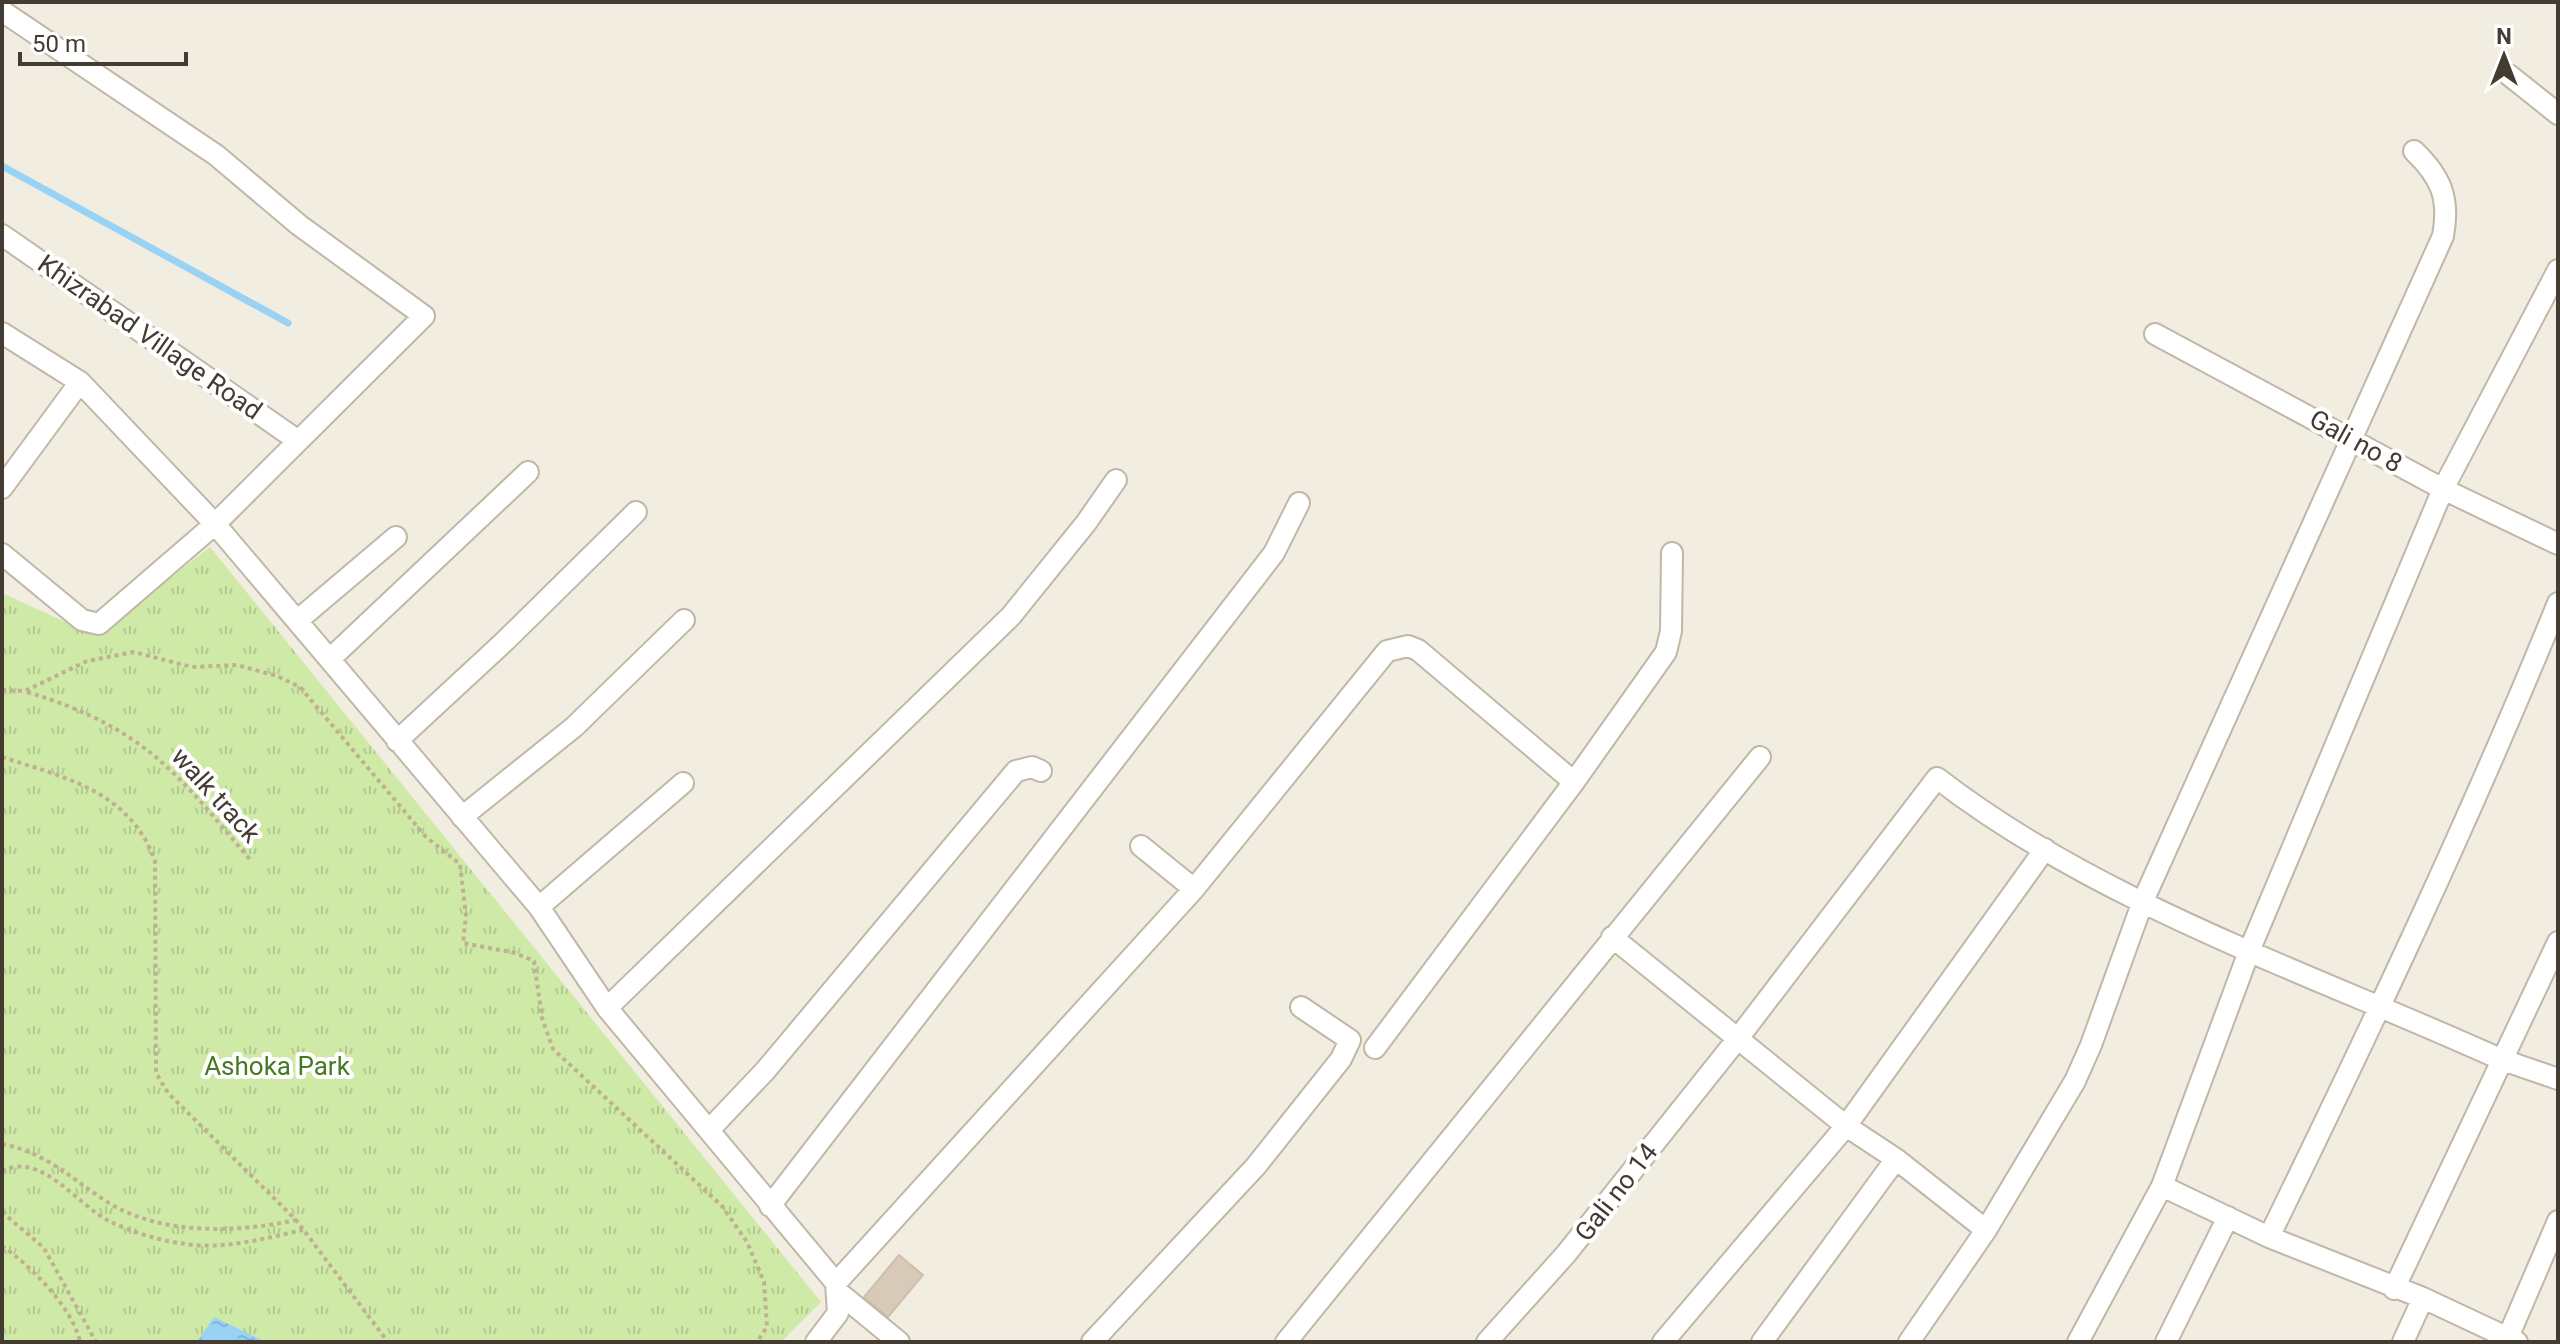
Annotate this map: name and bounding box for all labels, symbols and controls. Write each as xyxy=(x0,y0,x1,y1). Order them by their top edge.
scale bar xyxy=(20,16,186,66)
north arrow xyxy=(2464,16,2544,96)
text: N xyxy=(2496,24,2512,49)
text: 50 m xyxy=(32,30,86,58)
street label: Khizrabad Village Road xyxy=(32,248,268,426)
street label: Gali no 8 xyxy=(2304,403,2408,479)
street label: walk track xyxy=(166,741,267,849)
park label: Ashoka Park xyxy=(204,1051,351,1081)
street label: Gali no 14 xyxy=(1569,1137,1664,1247)

